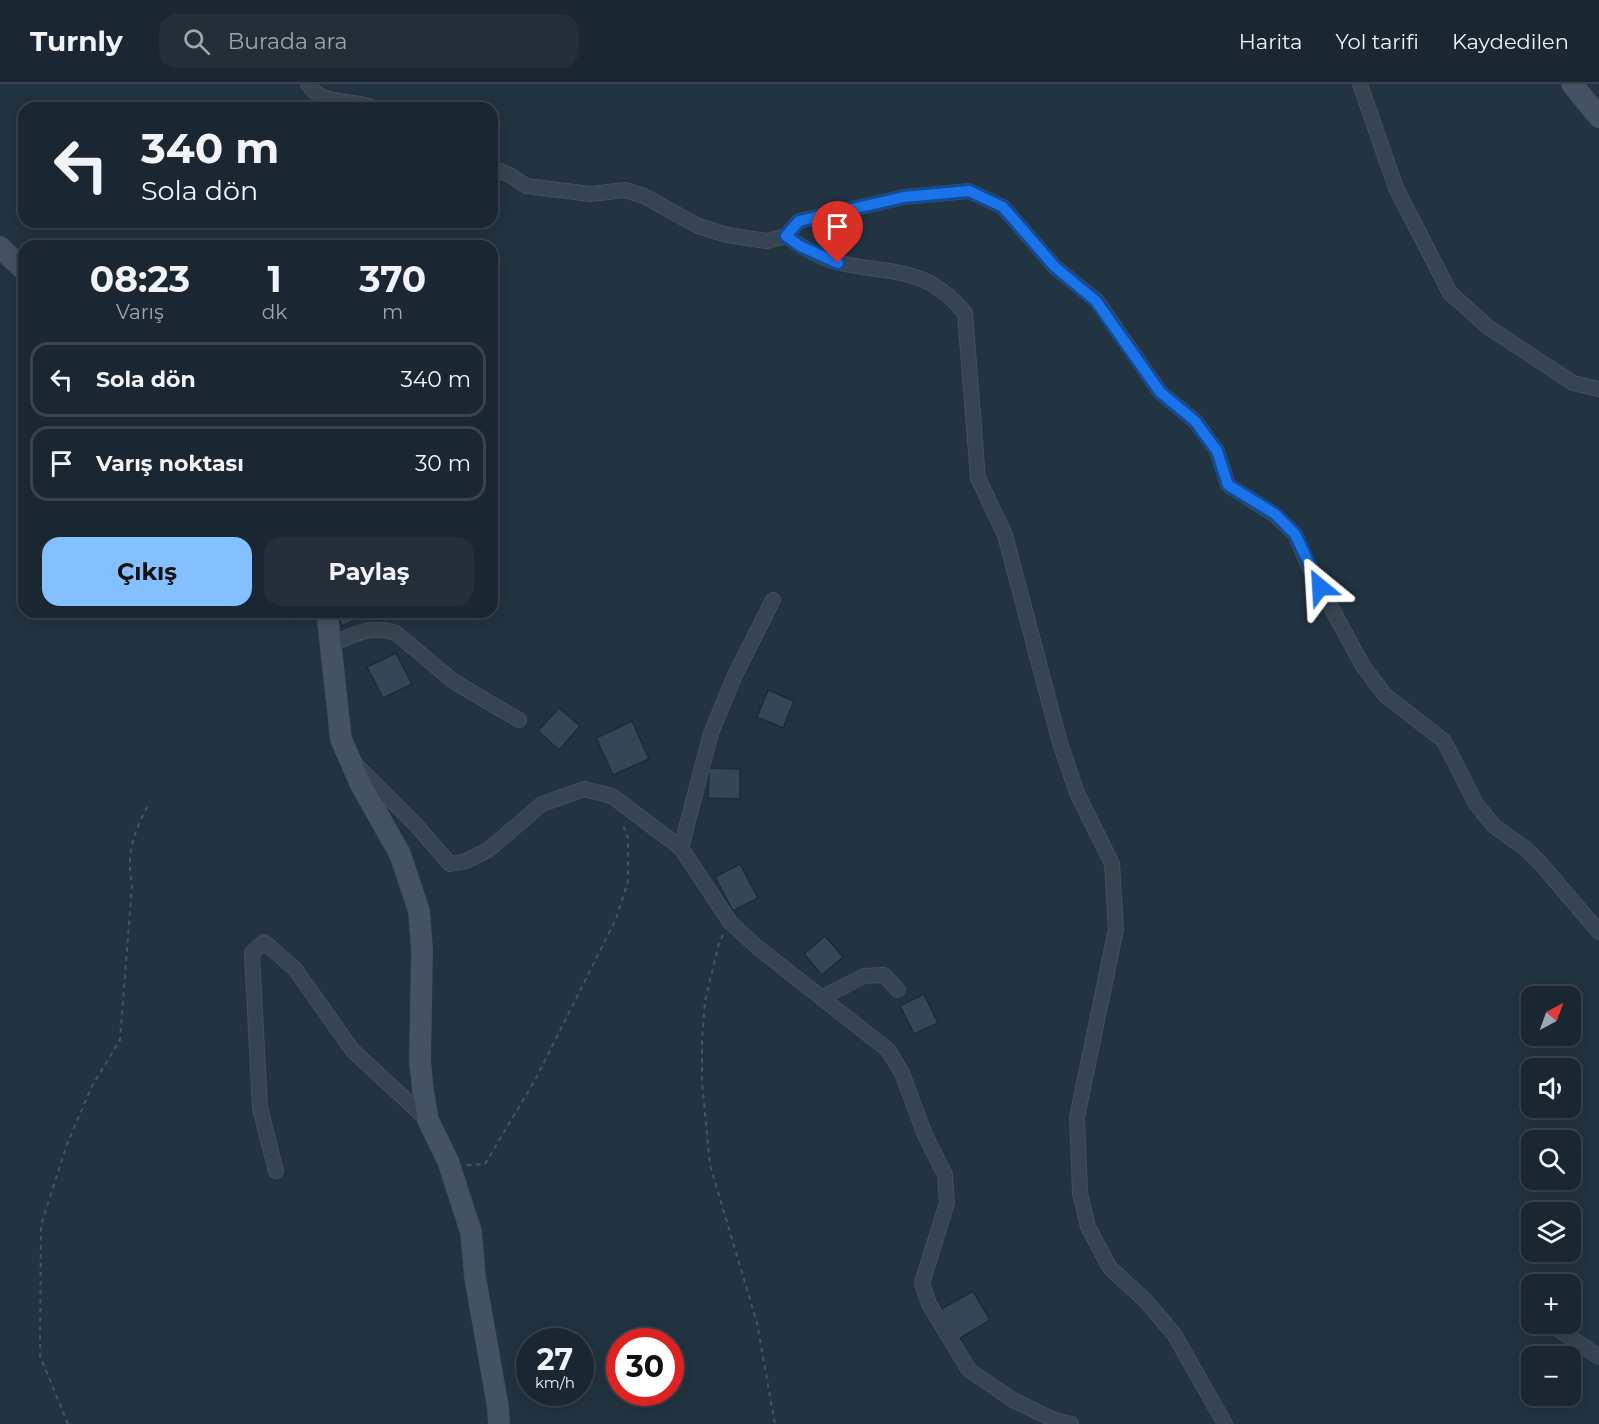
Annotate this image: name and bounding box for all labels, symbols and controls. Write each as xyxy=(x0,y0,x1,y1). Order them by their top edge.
search box xyxy=(159,14,579,68)
text: Turnly xyxy=(30,24,123,58)
icon: search xyxy=(180,25,213,58)
text: Burada ara xyxy=(228,28,348,55)
text: Harita xyxy=(1239,29,1302,54)
text: Yol tarifi xyxy=(1335,29,1419,54)
text: Kaydedilen xyxy=(1452,29,1569,54)
text: 340 m xyxy=(141,122,279,174)
icon: left xyxy=(42,126,120,204)
text: Sola dön xyxy=(141,174,258,207)
pin xyxy=(812,201,863,263)
icon: arrive xyxy=(821,210,854,243)
text: 08:23 xyxy=(90,257,190,301)
text: 1 xyxy=(268,257,282,301)
text: 370 xyxy=(359,257,426,301)
text: Varış xyxy=(116,300,164,324)
text: dk xyxy=(262,300,287,324)
text: m xyxy=(382,300,403,324)
icon: left xyxy=(45,363,78,396)
text: Sola dön xyxy=(96,366,196,393)
text: 340 m xyxy=(400,366,471,393)
icon: arrive xyxy=(45,447,78,480)
text: Varış noktası xyxy=(96,450,244,477)
text: 30 m xyxy=(415,450,471,477)
button: Çıkış xyxy=(42,537,252,606)
button: Paylaş xyxy=(264,537,474,606)
position arrow xyxy=(1288,555,1352,619)
north arrow xyxy=(1521,986,1581,1046)
map controls xyxy=(1521,986,1581,1406)
button: sound xyxy=(1521,1058,1581,1118)
button: search xyxy=(1521,1130,1581,1190)
button: layers xyxy=(1521,1202,1581,1262)
button: + xyxy=(1521,1274,1581,1334)
speed limit sign: 30 xyxy=(606,1328,684,1406)
text: 27 xyxy=(537,1341,573,1378)
button: − xyxy=(1521,1346,1581,1406)
text: km/h xyxy=(535,1373,575,1392)

